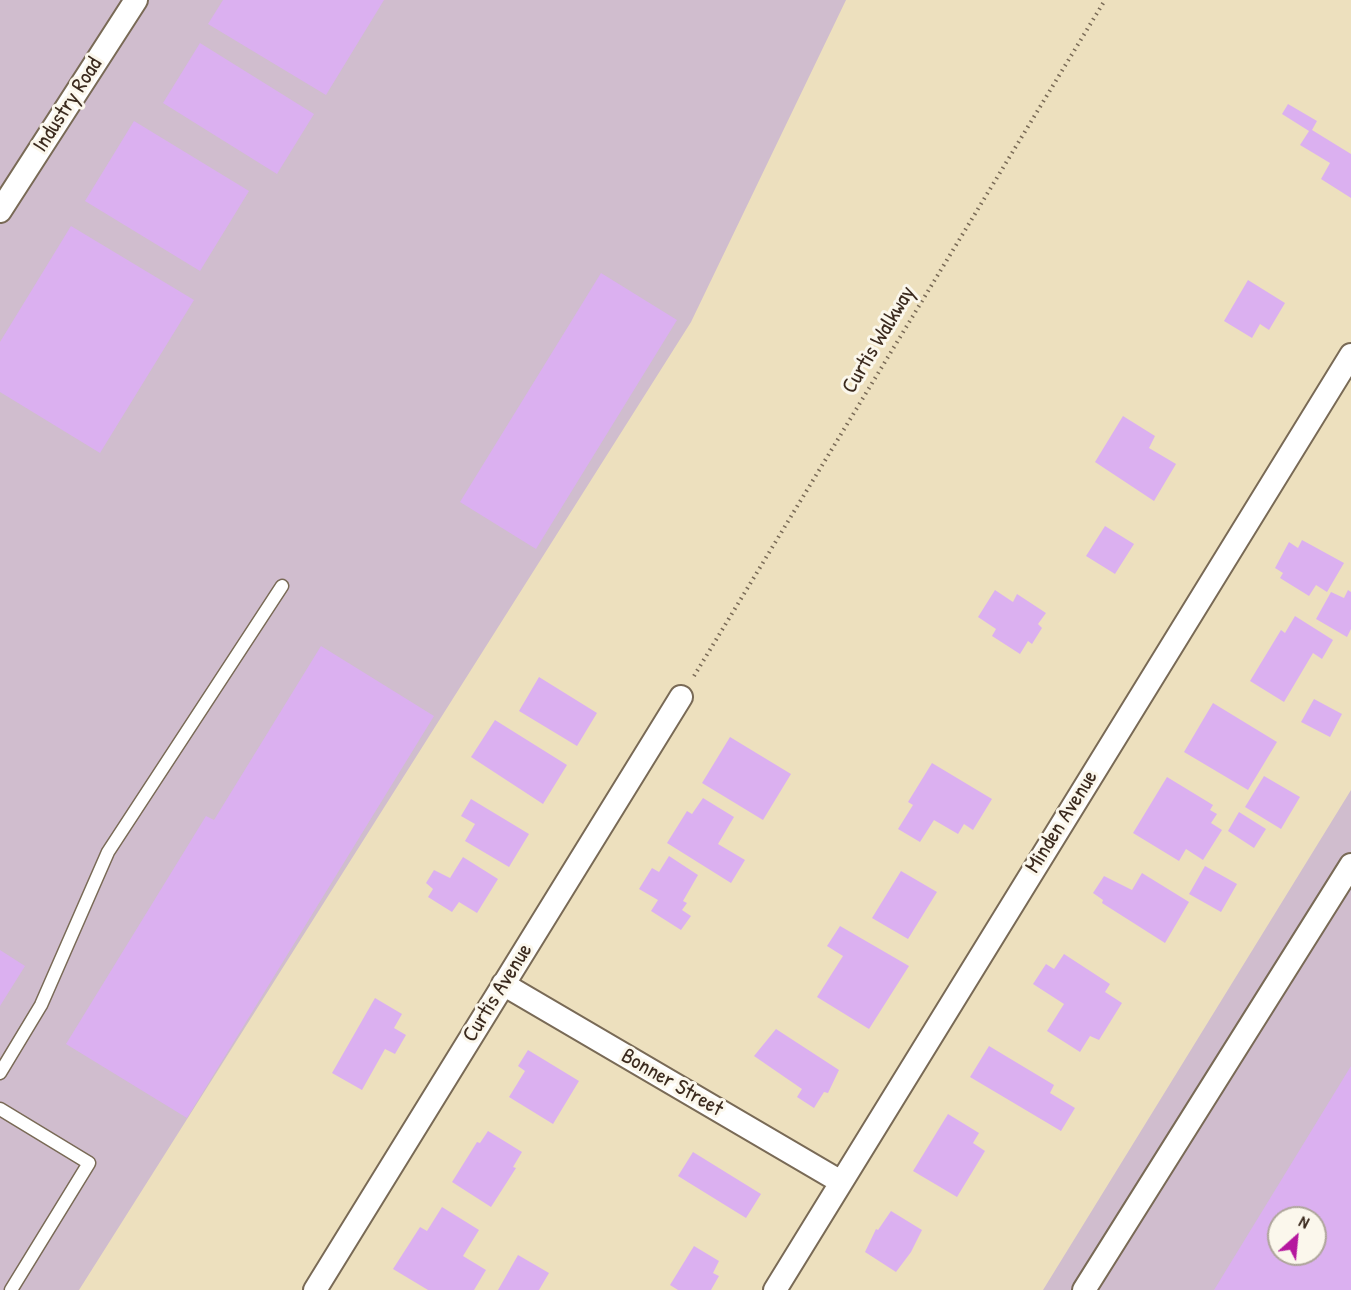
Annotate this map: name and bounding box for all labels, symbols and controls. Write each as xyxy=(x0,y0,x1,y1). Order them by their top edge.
street label: Industry Road xyxy=(28,53,108,157)
street label: Curtis Walkway xyxy=(837,282,921,398)
street label: Minden Avenue xyxy=(1020,766,1104,878)
street label: Curtis Avenue xyxy=(457,939,539,1047)
street label: Bonner Street xyxy=(616,1043,728,1123)
north arrow xyxy=(1267,1206,1327,1266)
text: N xyxy=(1295,1210,1313,1233)

